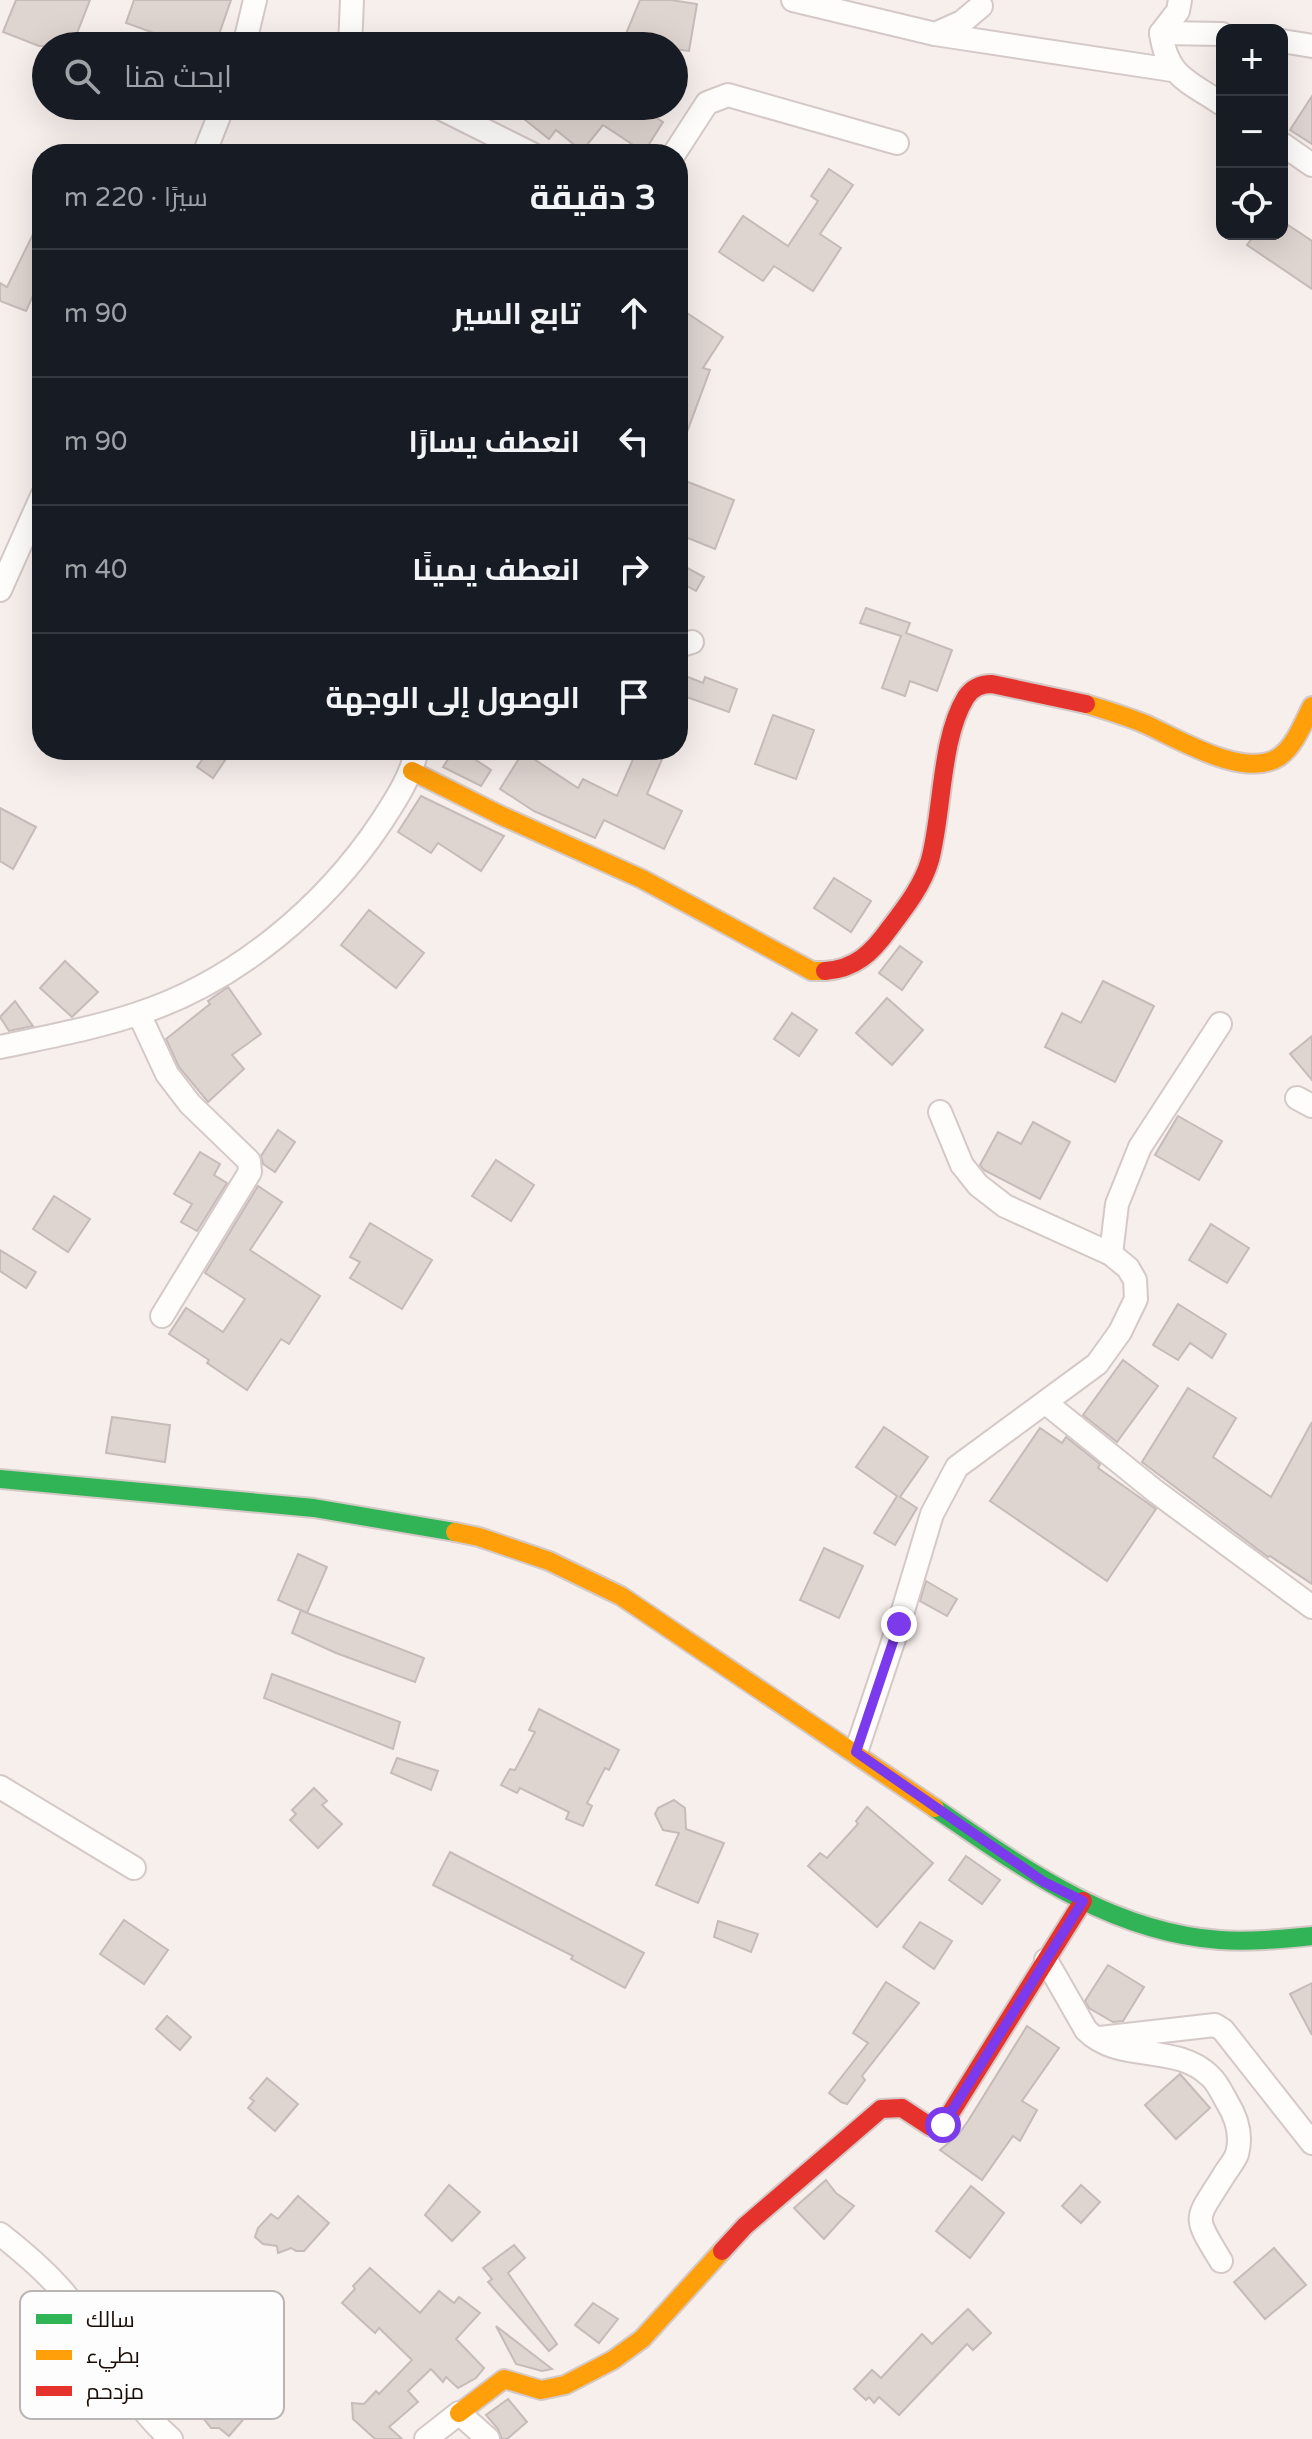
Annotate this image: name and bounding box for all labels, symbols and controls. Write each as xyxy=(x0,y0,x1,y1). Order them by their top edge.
map controls xyxy=(1216,24,1288,240)
button: + xyxy=(1216,24,1288,96)
search box xyxy=(32,32,688,120)
icon: search xyxy=(60,54,104,98)
text: ابحث هنا xyxy=(124,59,232,96)
button: − xyxy=(1216,96,1288,168)
button: locate xyxy=(1216,168,1288,240)
text: 3 دقيقة xyxy=(530,178,656,219)
text: سيرًا · 220 m xyxy=(64,182,208,213)
icon: ahead xyxy=(612,291,656,335)
text: تابع السير xyxy=(453,296,580,333)
text: 90 m xyxy=(64,298,127,329)
icon: left xyxy=(612,419,656,463)
text: انعطف يسارًا xyxy=(409,424,580,461)
text: 90 m xyxy=(64,426,127,457)
icon: right xyxy=(612,547,656,591)
text: انعطف يمينًا xyxy=(412,552,580,589)
text: 40 m xyxy=(64,554,127,585)
icon: arrive xyxy=(612,675,656,719)
text: الوصول إلى الوجهة xyxy=(325,680,580,717)
route end xyxy=(881,1606,917,1642)
route start xyxy=(925,2107,961,2143)
legend xyxy=(20,2291,284,2419)
text: سالك xyxy=(86,2307,135,2333)
text: بطيء xyxy=(86,2343,140,2372)
text: مزدحم xyxy=(86,2379,144,2407)

